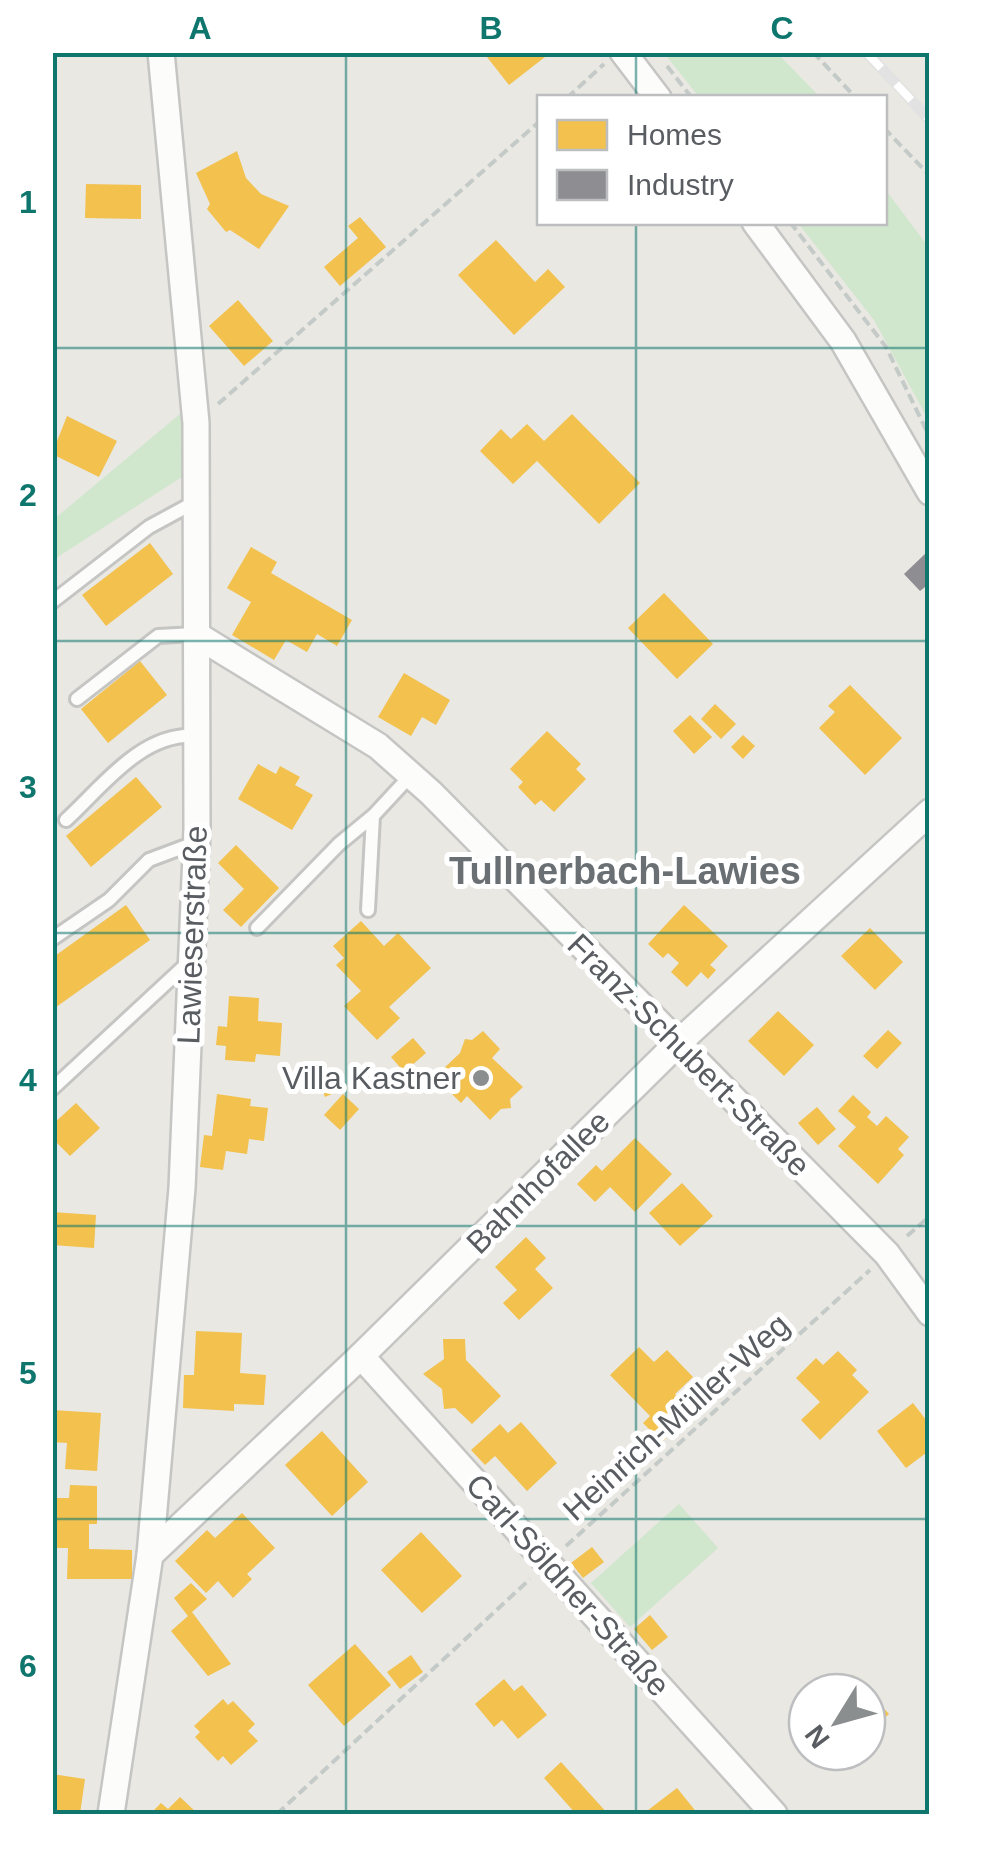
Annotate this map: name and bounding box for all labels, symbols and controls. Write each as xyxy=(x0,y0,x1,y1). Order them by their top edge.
text: A xyxy=(188,10,212,46)
text: B xyxy=(479,10,503,46)
text: C xyxy=(770,10,794,46)
legend xyxy=(537,95,887,225)
text: Homes xyxy=(627,118,722,151)
text: Industry xyxy=(627,168,734,201)
text: 1 xyxy=(19,184,37,220)
text: 2 xyxy=(19,477,37,513)
text: 3 xyxy=(19,769,37,805)
street label: Lawieserstraße xyxy=(170,825,214,1045)
district label: Tullnerbach-Lawies xyxy=(449,850,801,892)
street label: Franz-Schubert-Straße xyxy=(561,927,817,1183)
place label: Villa Kastner xyxy=(282,1060,461,1096)
text: 4 xyxy=(19,1062,37,1098)
marker: Villa Kastner xyxy=(470,1067,492,1089)
street label: Bahnhofallee xyxy=(459,1103,617,1261)
street label: Heinrich-Müller-Weg xyxy=(556,1306,796,1528)
text: 5 xyxy=(19,1355,37,1391)
street label: Carl-Söldner-Straße xyxy=(459,1467,677,1703)
text: 6 xyxy=(19,1648,37,1684)
north arrow xyxy=(787,1672,887,1772)
text: N xyxy=(799,1719,836,1754)

